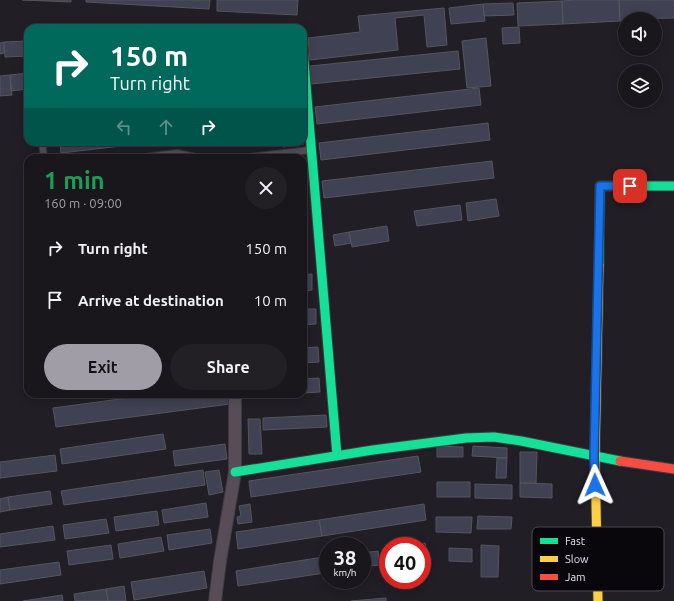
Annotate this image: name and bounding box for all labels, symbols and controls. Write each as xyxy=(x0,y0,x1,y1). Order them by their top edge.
map controls xyxy=(618,12,662,108)
button: sound xyxy=(618,12,662,56)
icon: right xyxy=(44,40,96,92)
text: 150 m xyxy=(110,40,188,71)
button: layers xyxy=(618,64,662,108)
text: Turn right xyxy=(110,73,190,93)
icon: left xyxy=(113,116,135,138)
icon: ahead xyxy=(155,116,177,138)
icon: right xyxy=(197,116,219,138)
text: 1 min xyxy=(44,167,105,194)
button: close xyxy=(245,167,287,209)
pin xyxy=(613,169,647,203)
icon: arrive xyxy=(619,175,641,197)
text: 160 m · 09:00 xyxy=(44,196,122,210)
icon: right xyxy=(44,237,66,259)
text: Turn right xyxy=(78,240,148,257)
text: 150 m xyxy=(245,240,287,257)
icon: arrive xyxy=(44,289,66,311)
text: Arrive at destination xyxy=(78,292,224,309)
text: 10 m xyxy=(254,292,287,309)
button: Exit xyxy=(44,344,162,390)
button: Share xyxy=(170,344,287,390)
position arrow xyxy=(574,464,616,506)
legend xyxy=(532,527,664,591)
text: Fast xyxy=(565,535,586,547)
speed limit sign: 40 xyxy=(379,537,431,589)
text: 38 xyxy=(334,546,356,569)
text: Slow xyxy=(565,553,589,565)
text: km/h xyxy=(333,567,357,578)
text: Jam xyxy=(565,571,586,583)

